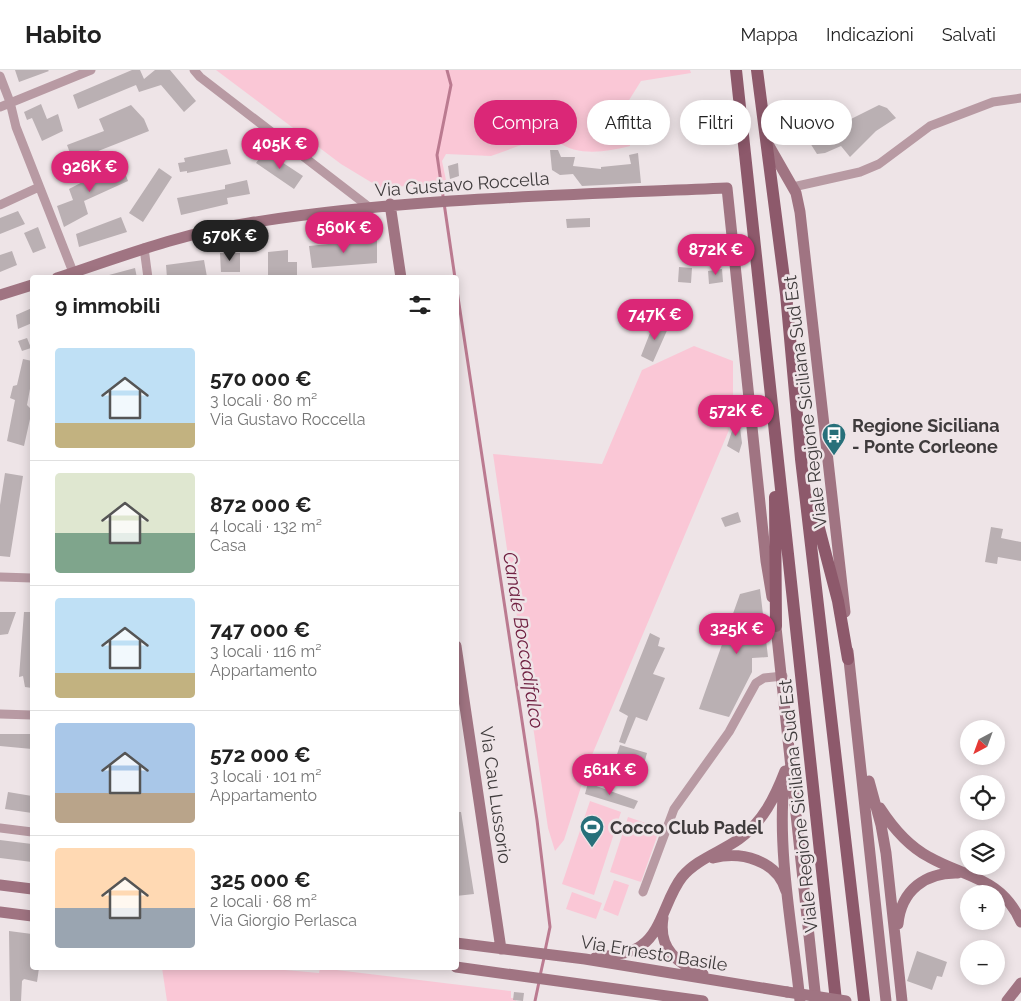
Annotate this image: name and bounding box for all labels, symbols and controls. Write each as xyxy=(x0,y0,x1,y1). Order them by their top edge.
text: Habito xyxy=(25,20,101,49)
text: Mappa xyxy=(740,24,798,45)
text: Indicazioni xyxy=(826,24,914,45)
text: Salvati xyxy=(942,24,996,45)
chip: Compra xyxy=(474,100,577,145)
chip: Affitta xyxy=(587,100,670,145)
chip: Filtri xyxy=(680,100,751,145)
chip: Nuovo xyxy=(761,100,852,145)
pin: 405K € xyxy=(239,128,321,170)
text: 405K € xyxy=(253,134,307,153)
pin: 926K € xyxy=(49,150,131,193)
text: 926K € xyxy=(62,157,118,176)
street label: Via Gustavo Roccella xyxy=(374,167,550,201)
pin: 560K € xyxy=(303,212,385,254)
text: 560K € xyxy=(316,218,372,237)
pin: 570K € xyxy=(189,220,271,262)
text: 570K € xyxy=(203,226,257,245)
pin: 872K € xyxy=(675,234,757,276)
text: 872K € xyxy=(689,240,743,259)
street label: Viale Regione Siciliana Sud Est xyxy=(779,274,831,530)
icon: filters xyxy=(406,291,434,319)
text: 9 immobili xyxy=(55,293,160,318)
pin: 747K € xyxy=(614,298,696,341)
text: 747K € xyxy=(628,305,682,324)
text: 570 000 € xyxy=(210,366,312,391)
icon: home xyxy=(95,368,155,428)
text: 3 locali · 80 m² xyxy=(210,391,317,410)
pin: 572K € xyxy=(695,394,777,437)
text: 572K € xyxy=(709,401,763,420)
text: Via Gustavo Roccella xyxy=(210,410,365,429)
place label: Regione Siciliana - Ponte Corleone xyxy=(852,415,1000,457)
bus stop icon: Regione Siciliana - Ponte Corleone xyxy=(821,422,847,456)
text: 872 000 € xyxy=(210,492,312,517)
icon: home xyxy=(95,493,155,553)
text: 4 locali · 132 m² xyxy=(210,517,322,536)
text: Casa xyxy=(210,536,246,555)
water label: Canale Boccadifalco xyxy=(499,550,549,730)
pin: 325K € xyxy=(696,612,778,655)
text: 747 000 € xyxy=(210,617,310,642)
icon: home xyxy=(95,618,155,678)
text: 325K € xyxy=(710,619,764,638)
text: 3 locali · 116 m² xyxy=(210,642,321,661)
text: Appartamento xyxy=(210,661,317,680)
street label: Viale Regione Siciliana Sud Est xyxy=(774,678,822,934)
north arrow xyxy=(960,720,1005,765)
map controls xyxy=(960,720,1005,985)
street label: Via Cau Lussorio xyxy=(476,725,516,865)
text: 572 000 € xyxy=(210,742,311,767)
icon: home xyxy=(95,743,155,803)
pin: 561K € xyxy=(569,754,651,796)
text: 561K € xyxy=(583,760,637,779)
text: 3 locali · 101 m² xyxy=(210,767,322,786)
button: locate xyxy=(960,775,1005,820)
text: Appartamento xyxy=(210,786,317,805)
sports icon: Cocco Club Padel xyxy=(579,814,605,848)
place label: Cocco Club Padel xyxy=(610,817,763,838)
button: layers xyxy=(960,830,1005,875)
text: 325 000 € xyxy=(210,867,311,892)
icon: home xyxy=(95,868,155,928)
button: + xyxy=(960,885,1005,930)
text: 2 locali · 68 m² xyxy=(210,892,317,911)
text: Via Giorgio Perlasca xyxy=(210,911,357,930)
street label: Via Ernesto Basile xyxy=(579,931,729,975)
button: − xyxy=(960,940,1005,985)

